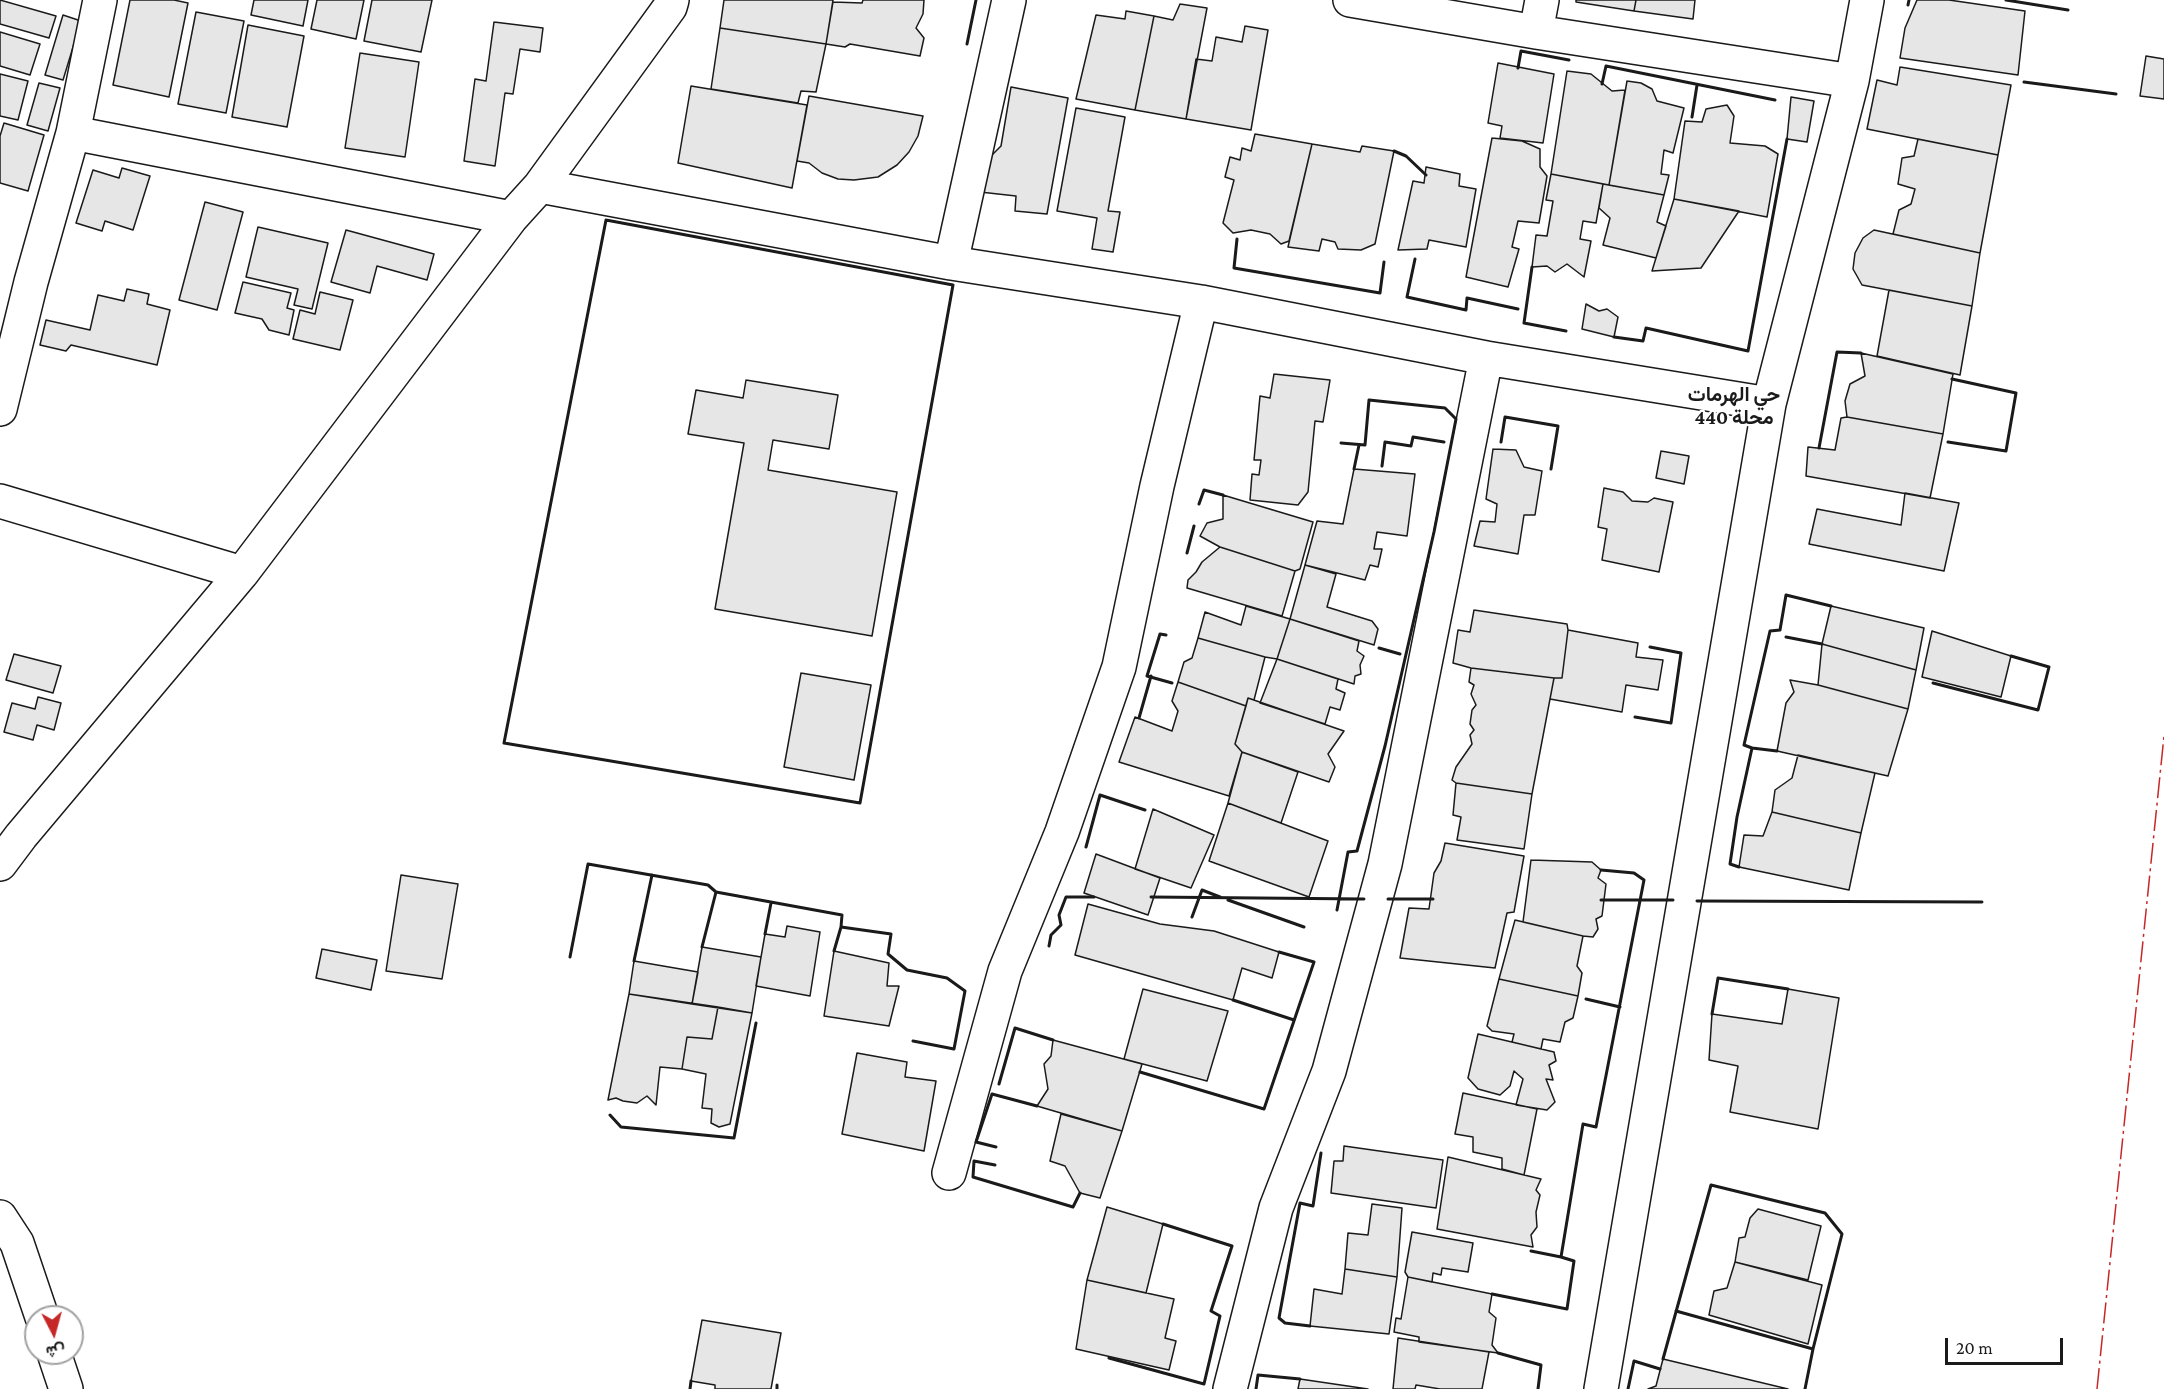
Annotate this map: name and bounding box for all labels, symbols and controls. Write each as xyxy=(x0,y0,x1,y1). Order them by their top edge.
district label: حي الهرمات محلة 440 xyxy=(1688,383,1780,430)
north arrow xyxy=(24,1305,84,1365)
scale bar xyxy=(1948,1326,2066,1364)
text: 20 m xyxy=(1956,1338,1993,1358)
text: ش xyxy=(45,1342,66,1361)

